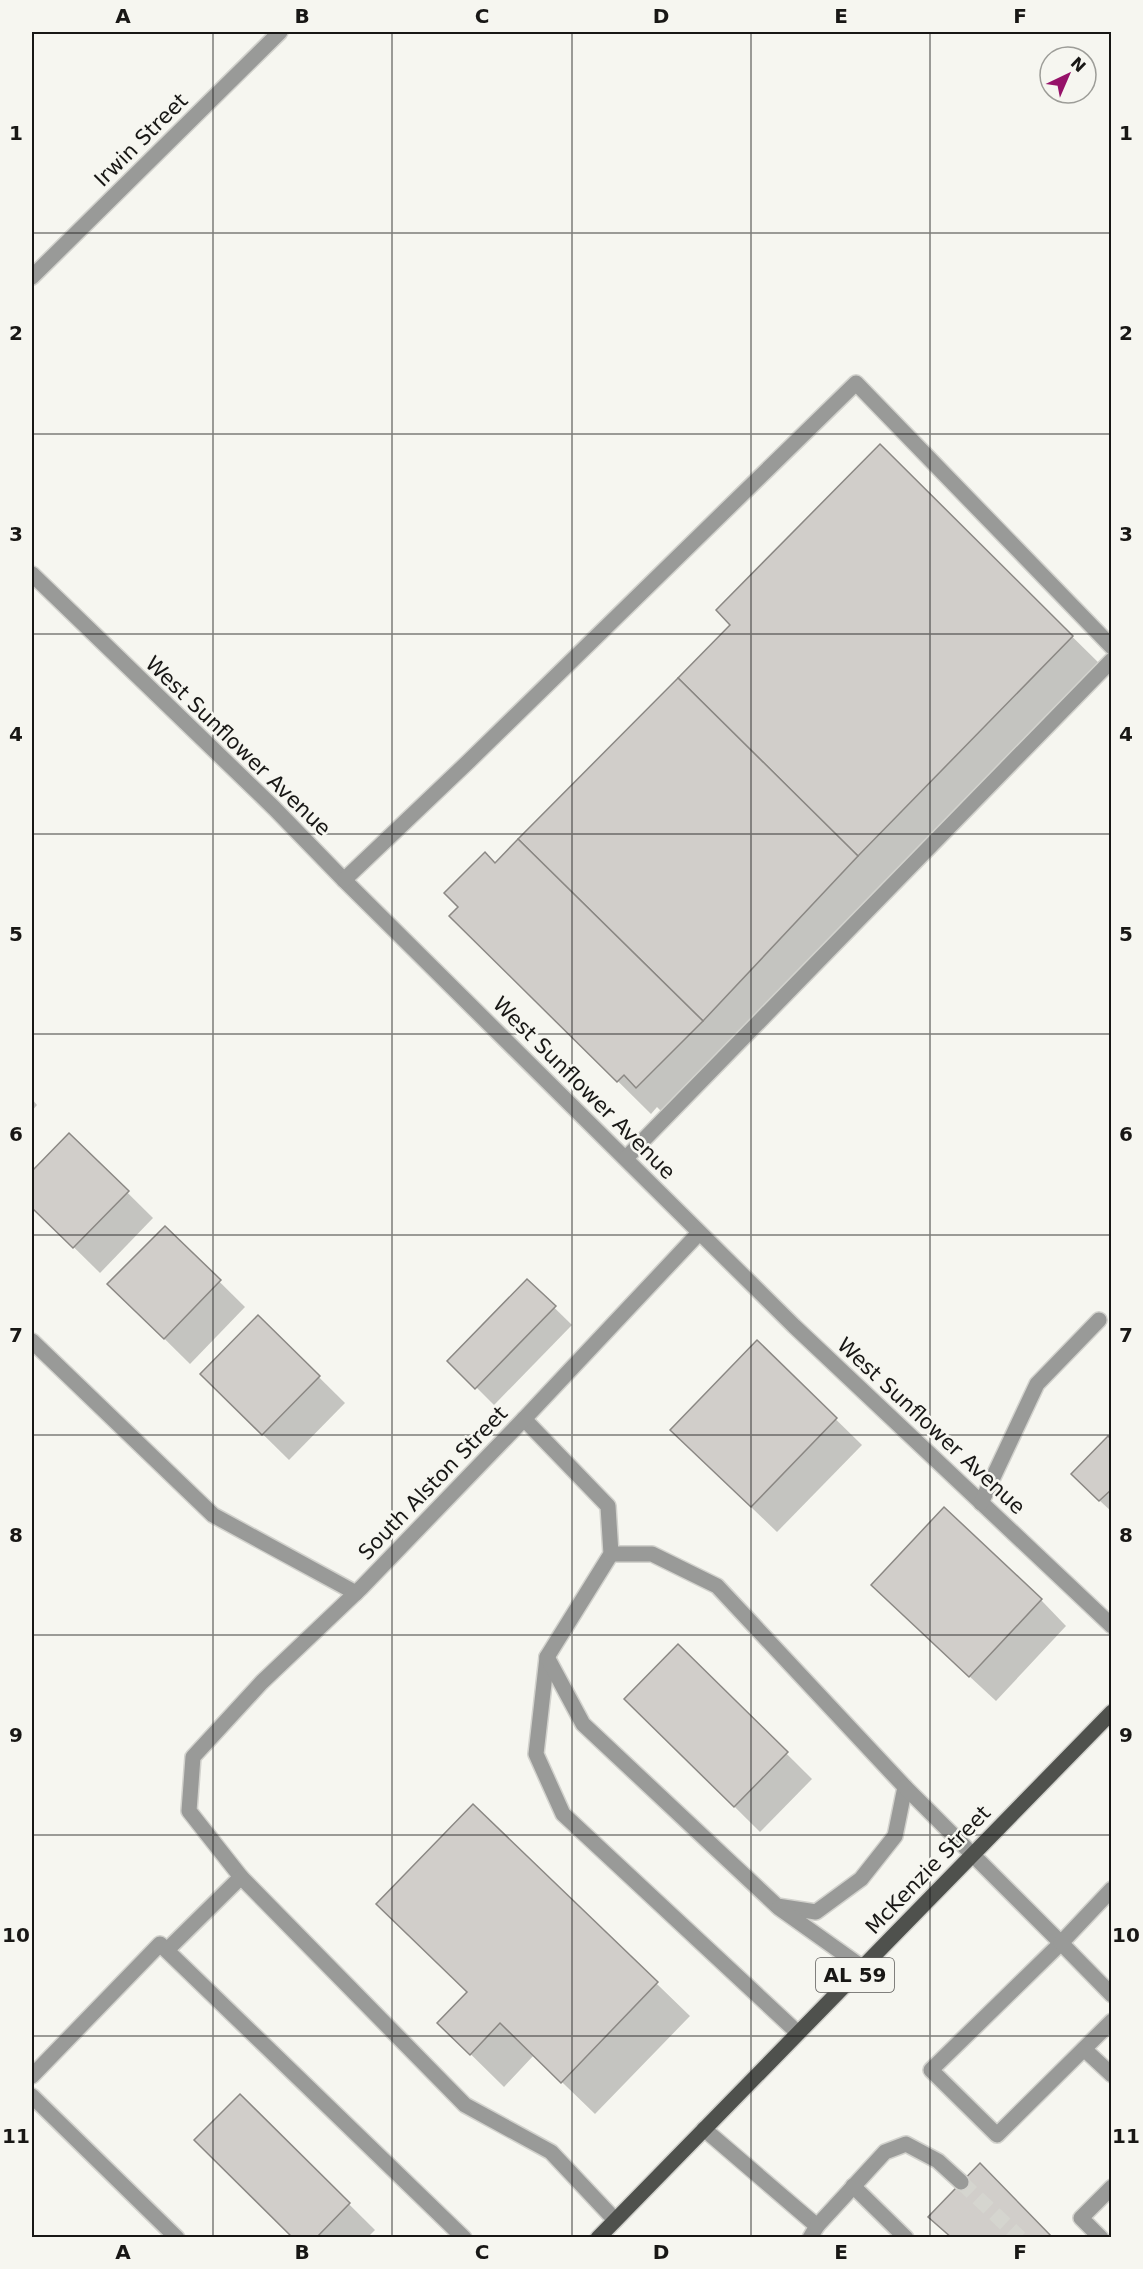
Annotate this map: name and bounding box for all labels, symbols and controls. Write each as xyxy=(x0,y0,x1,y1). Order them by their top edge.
text: A xyxy=(115,4,131,28)
text: B xyxy=(294,4,310,28)
text: C xyxy=(475,4,489,28)
text: D xyxy=(653,4,669,28)
text: E xyxy=(834,4,848,28)
text: F xyxy=(1013,4,1027,28)
north arrow xyxy=(1038,45,1098,105)
text: N xyxy=(1067,53,1089,76)
street label: Irwin Street xyxy=(90,89,192,191)
text: 1 xyxy=(9,121,23,145)
text: 1 xyxy=(1119,121,1133,145)
text: 2 xyxy=(9,321,23,345)
text: 2 xyxy=(1119,321,1133,345)
text: 3 xyxy=(9,522,23,546)
text: 3 xyxy=(1119,522,1133,546)
street label: West Sunflower Avenue xyxy=(141,651,335,841)
text: 4 xyxy=(9,722,23,746)
text: 4 xyxy=(1119,722,1133,746)
text: 5 xyxy=(9,922,23,946)
text: 5 xyxy=(1119,922,1133,946)
street label: West Sunflower Avenue xyxy=(488,992,680,1184)
text: 6 xyxy=(9,1122,23,1146)
text: 6 xyxy=(1119,1122,1133,1146)
text: 7 xyxy=(9,1323,23,1347)
text: 7 xyxy=(1119,1323,1133,1347)
street label: West Sunflower Avenue xyxy=(832,1333,1030,1519)
street label: South Alston Street xyxy=(354,1401,512,1565)
text: 8 xyxy=(9,1523,23,1547)
text: 8 xyxy=(1119,1523,1133,1547)
text: 9 xyxy=(9,1723,23,1747)
text: 9 xyxy=(1119,1723,1133,1747)
street label: McKenzie Street xyxy=(861,1801,995,1939)
text: 10 xyxy=(2,1923,30,1947)
text: 10 xyxy=(1112,1923,1140,1947)
road number: AL 59 xyxy=(816,1958,894,1992)
text: 11 xyxy=(2,2124,30,2148)
text: 11 xyxy=(1112,2124,1140,2148)
text: A xyxy=(115,2240,131,2264)
text: B xyxy=(294,2240,310,2264)
text: C xyxy=(475,2240,489,2264)
text: D xyxy=(653,2240,669,2264)
text: E xyxy=(834,2240,848,2264)
text: F xyxy=(1013,2240,1027,2264)

